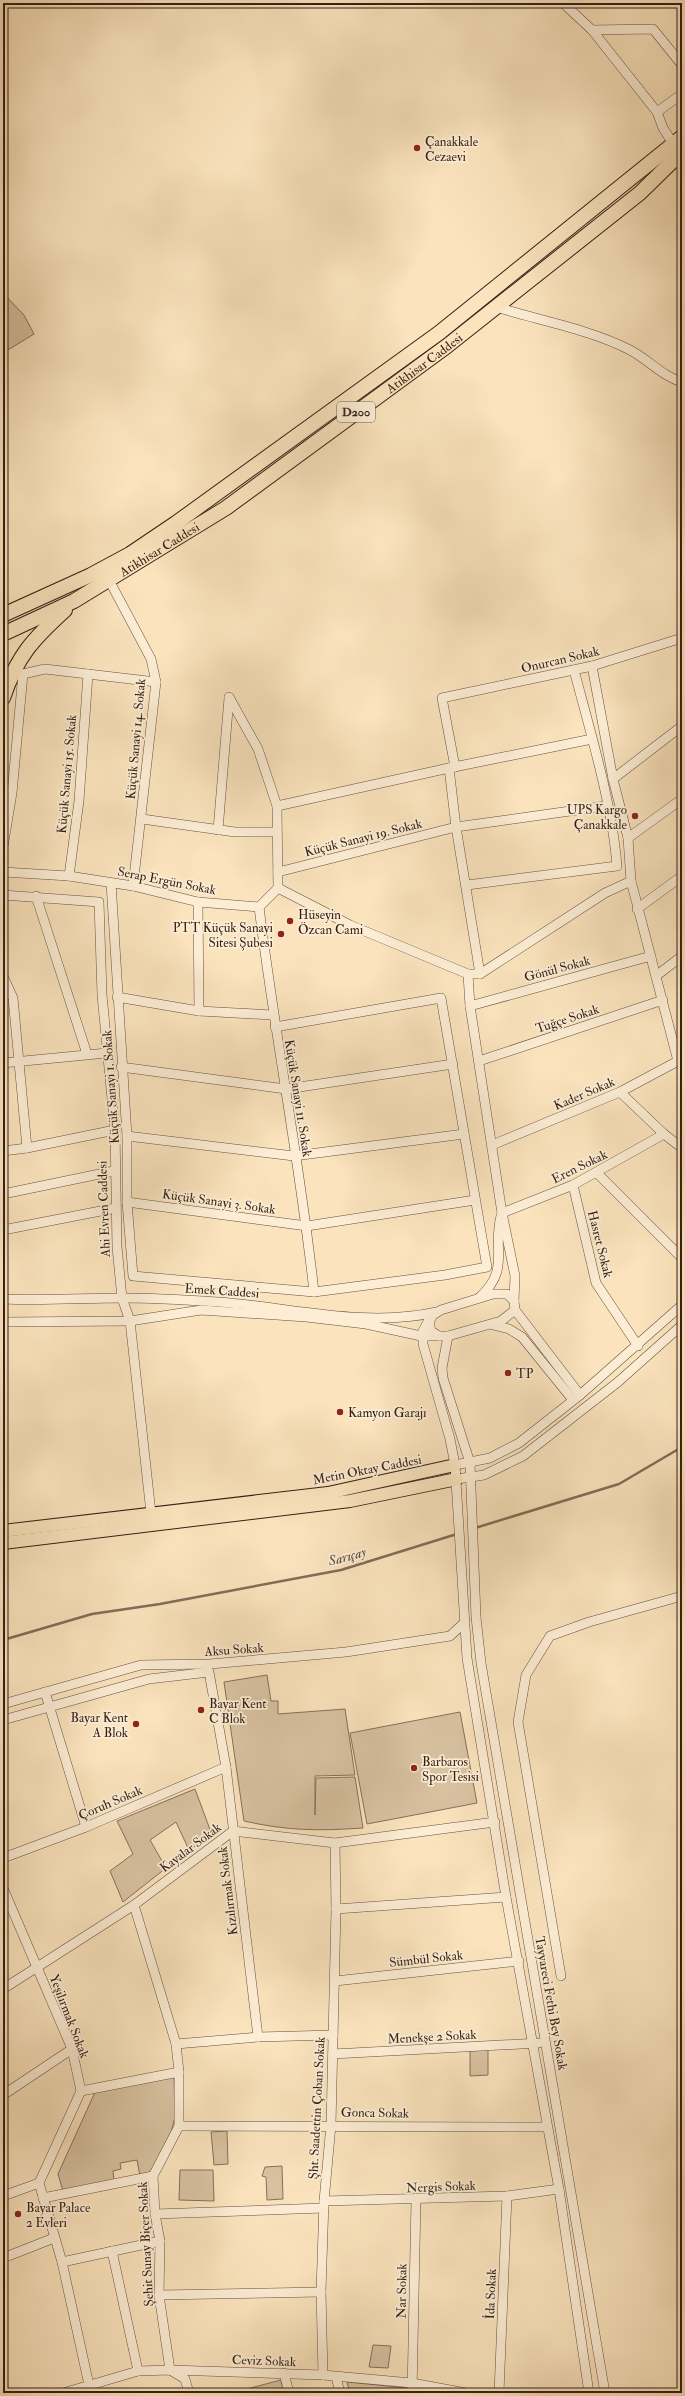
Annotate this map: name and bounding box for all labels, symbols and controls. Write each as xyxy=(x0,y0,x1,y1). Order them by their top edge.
place label: Çanakkale Cezaevi xyxy=(425,134,479,165)
marker: Çanakkale Cezaevi xyxy=(412,143,422,153)
street label: Atikhisar Caddesi xyxy=(382,330,466,398)
road number: D200 xyxy=(337,402,375,422)
street label: Atikhisar Caddesi xyxy=(116,519,203,581)
street label: Onurcan Sokak xyxy=(520,643,602,677)
street label: Küçük Sanayi 14. Sokak xyxy=(123,677,150,800)
street label: Küçük Sanayi 15. Sokak xyxy=(54,713,81,834)
place label: UPS Kargo Çanakkale xyxy=(567,802,628,833)
marker: UPS Kargo Çanakkale xyxy=(630,811,640,821)
street label: Küçük Sanayi 19. Sokak xyxy=(303,815,425,861)
street label: Serap Ergün Sokak xyxy=(116,864,218,900)
place label: Hüseyin Özcan Cami xyxy=(298,907,364,938)
marker: Hüseyin Özcan Cami xyxy=(285,916,295,926)
place label: PTT Küçük Sanayi Sitesi Şubesi xyxy=(173,920,274,951)
marker: PTT Küçük Sanayi Sitesi Şubesi xyxy=(276,929,286,939)
street label: Gönül Sokak xyxy=(522,952,593,985)
street label: Tuğçe Sokak xyxy=(533,1001,602,1037)
street label: Küçük Sanayi 1. Sokak xyxy=(99,1029,124,1144)
street label: Küçük Sanayi 11. Sokak xyxy=(280,1038,315,1159)
street label: Kader Sokak xyxy=(551,1074,618,1114)
street label: Eren Sokak xyxy=(549,1146,611,1187)
street label: Ahi Evren Caddesi xyxy=(94,1160,114,1259)
street label: Küçük Sanayi 3. Sokak xyxy=(161,1186,277,1219)
street label: Hasret Sokak xyxy=(584,1209,616,1280)
street label: Emek Caddesi xyxy=(184,1280,260,1302)
place label: TP xyxy=(516,1366,534,1382)
marker: TP xyxy=(503,1368,513,1378)
place label: Kamyon Garajı xyxy=(348,1405,427,1422)
marker: Kamyon Garajı xyxy=(335,1407,345,1417)
street label: Metin Oktay Caddesi xyxy=(311,1451,424,1489)
water label: Sarıçay xyxy=(325,1543,368,1570)
street label: Aksu Sokak xyxy=(203,1640,265,1660)
place label: Bayar Kent C Blok xyxy=(209,1696,267,1727)
marker: Bayar Kent C Blok xyxy=(196,1705,206,1715)
place label: Bayar Kent A Blok xyxy=(70,1710,129,1741)
marker: Bayar Kent A Blok xyxy=(131,1719,141,1729)
place label: Barbaros Spor Tesisi xyxy=(422,1754,479,1786)
marker: Barbaros Spor Tesisi xyxy=(409,1763,419,1773)
street label: Çoruh Sokak xyxy=(76,1782,146,1824)
street label: Kayalar Sokak xyxy=(157,1819,226,1877)
street label: Kızılırmak Sokak xyxy=(215,1845,241,1936)
street label: Tayyareci Fethi Bey Sokak xyxy=(530,1935,571,2072)
street label: Sümbül Sokak xyxy=(388,1947,465,1971)
street label: Yeşilırmak Sokak xyxy=(46,1972,93,2061)
street label: Menekşe 2 Sokak xyxy=(387,2027,478,2047)
street label: Şht. Saadettin Çoban Sokak xyxy=(305,2036,329,2180)
street label: Gonca Sokak xyxy=(341,2104,410,2122)
street label: Nergis Sokak xyxy=(406,2178,477,2196)
street label: Şehit Sunay Biçer Sokak xyxy=(135,2180,158,2307)
place label: Bayar Palace 2 Evleri xyxy=(26,2200,91,2231)
marker: Bayar Palace 2 Evleri xyxy=(13,2209,23,2219)
street label: Nar Sokak xyxy=(394,2262,410,2319)
street label: İda Sokak xyxy=(481,2268,500,2320)
street label: Ceviz Sokak xyxy=(232,2352,297,2370)

